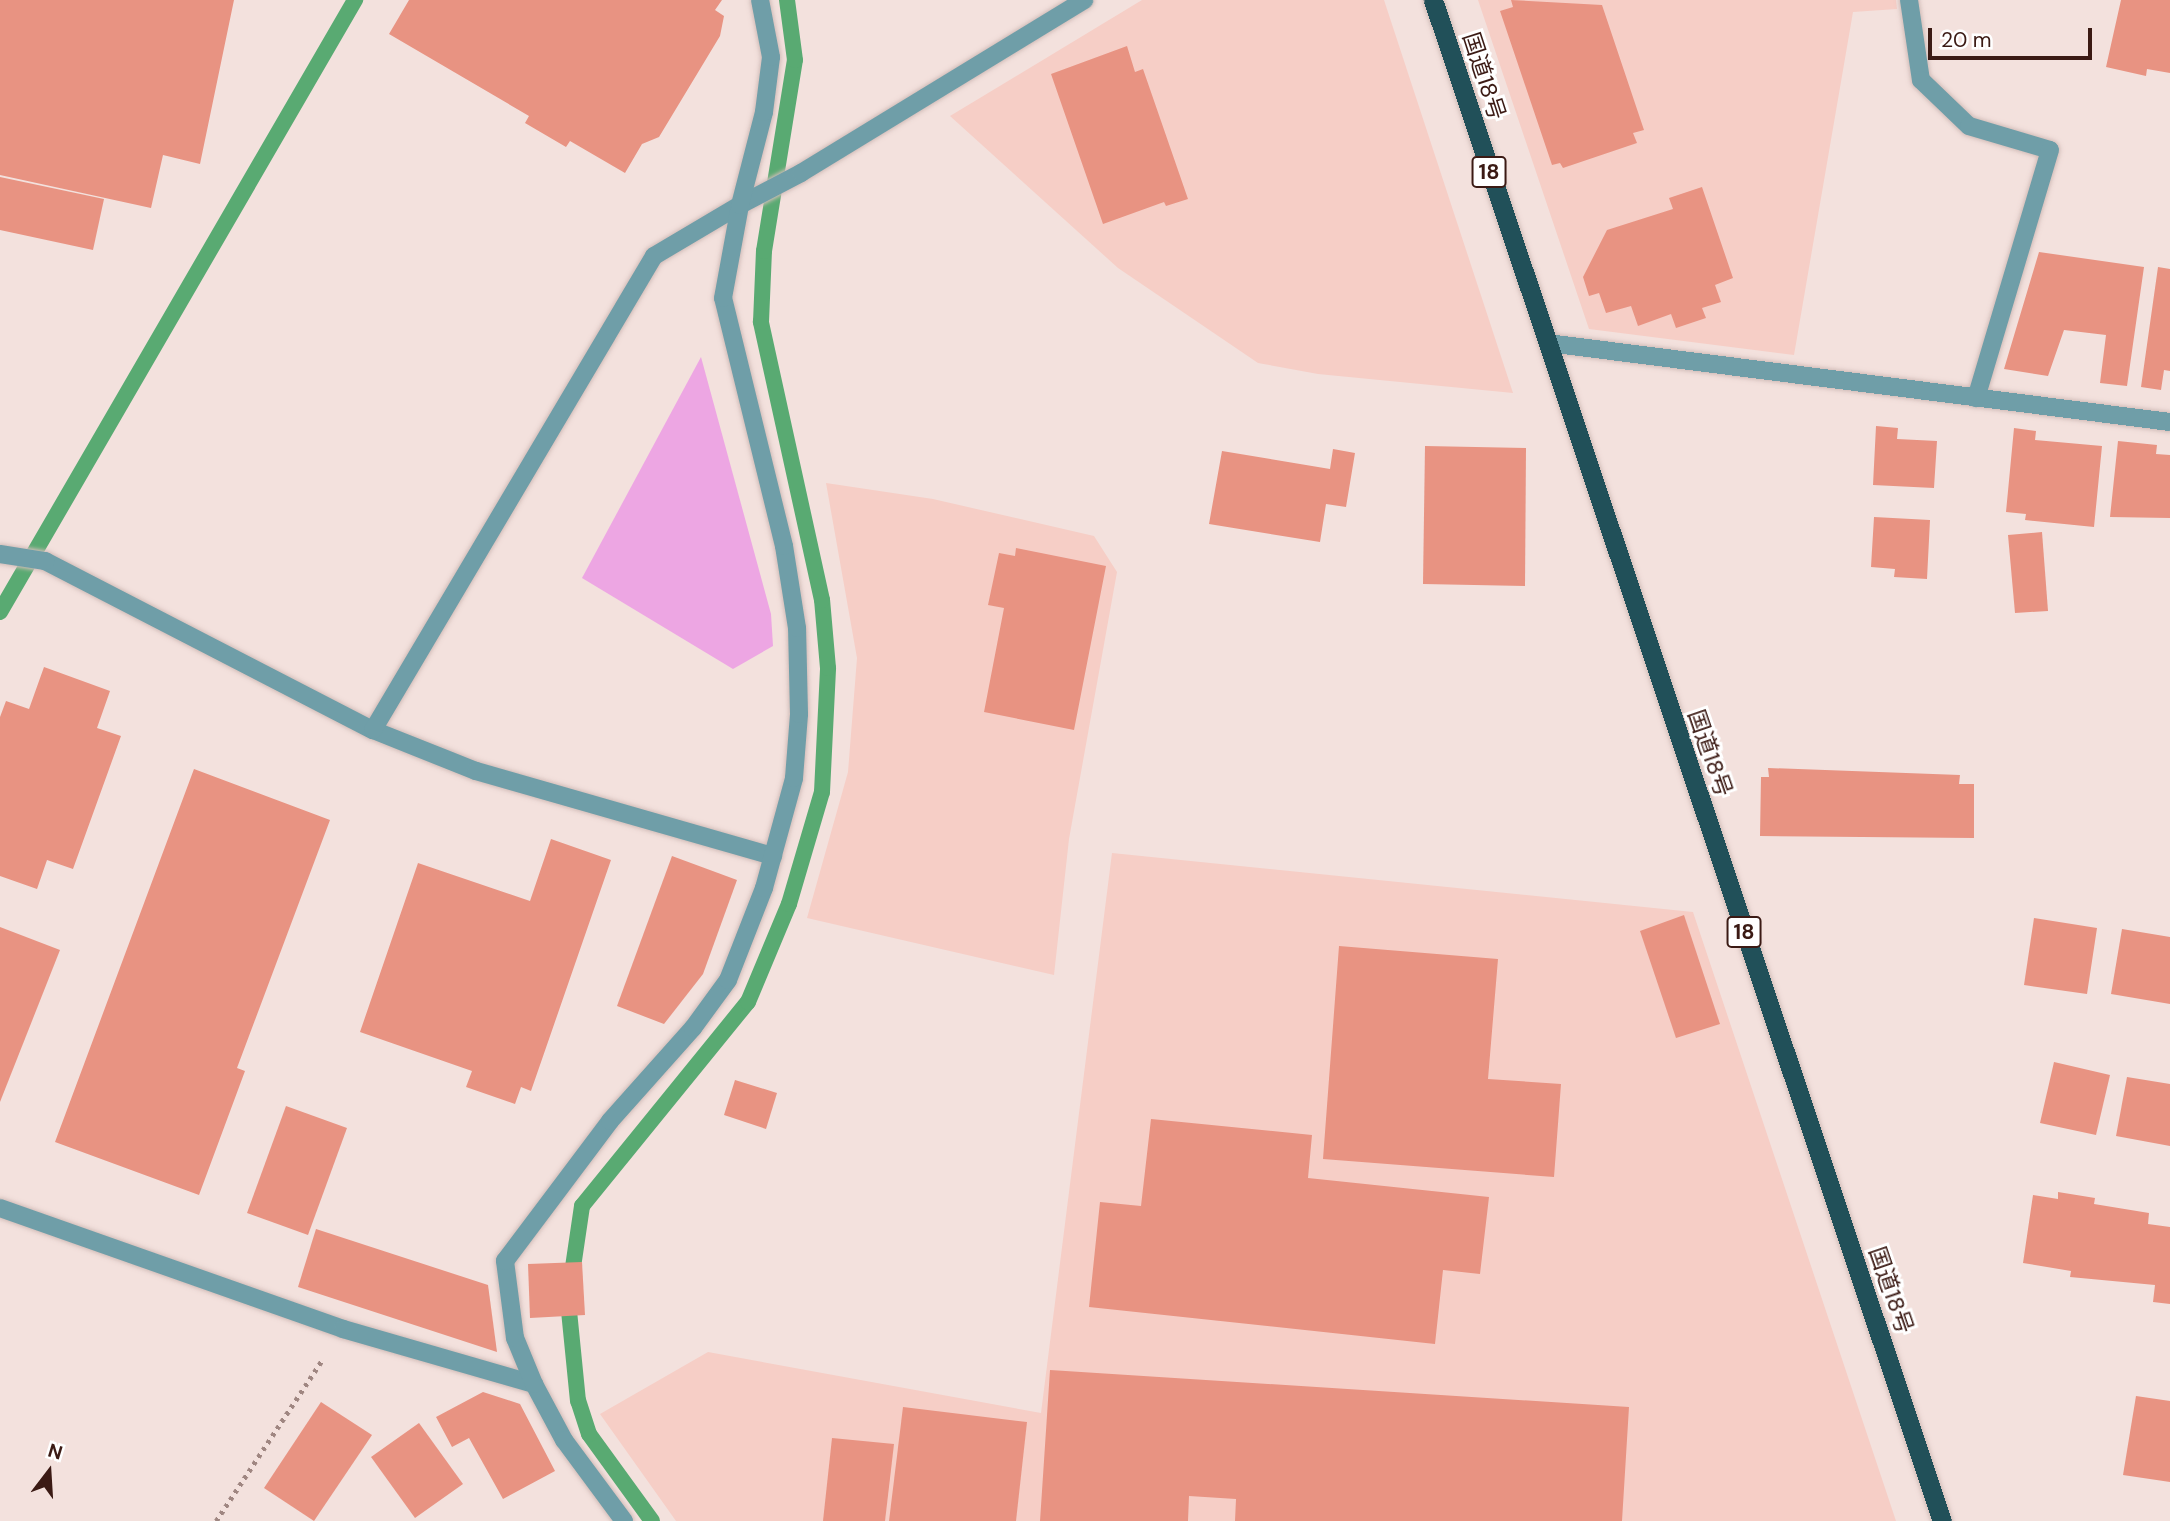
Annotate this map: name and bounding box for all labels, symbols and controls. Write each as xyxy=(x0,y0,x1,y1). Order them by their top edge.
scale bar xyxy=(1932,14,2096,58)
text: 20 m xyxy=(1941,26,1992,54)
street label: 国道18号 xyxy=(1457,29,1511,123)
road number: 18 xyxy=(1472,154,1506,190)
street label: 国道18号 xyxy=(1682,706,1738,800)
road number: 18 xyxy=(1726,914,1762,950)
street label: 国道18号 xyxy=(1863,1243,1919,1337)
north arrow xyxy=(14,1437,84,1507)
text: N xyxy=(45,1437,66,1465)

